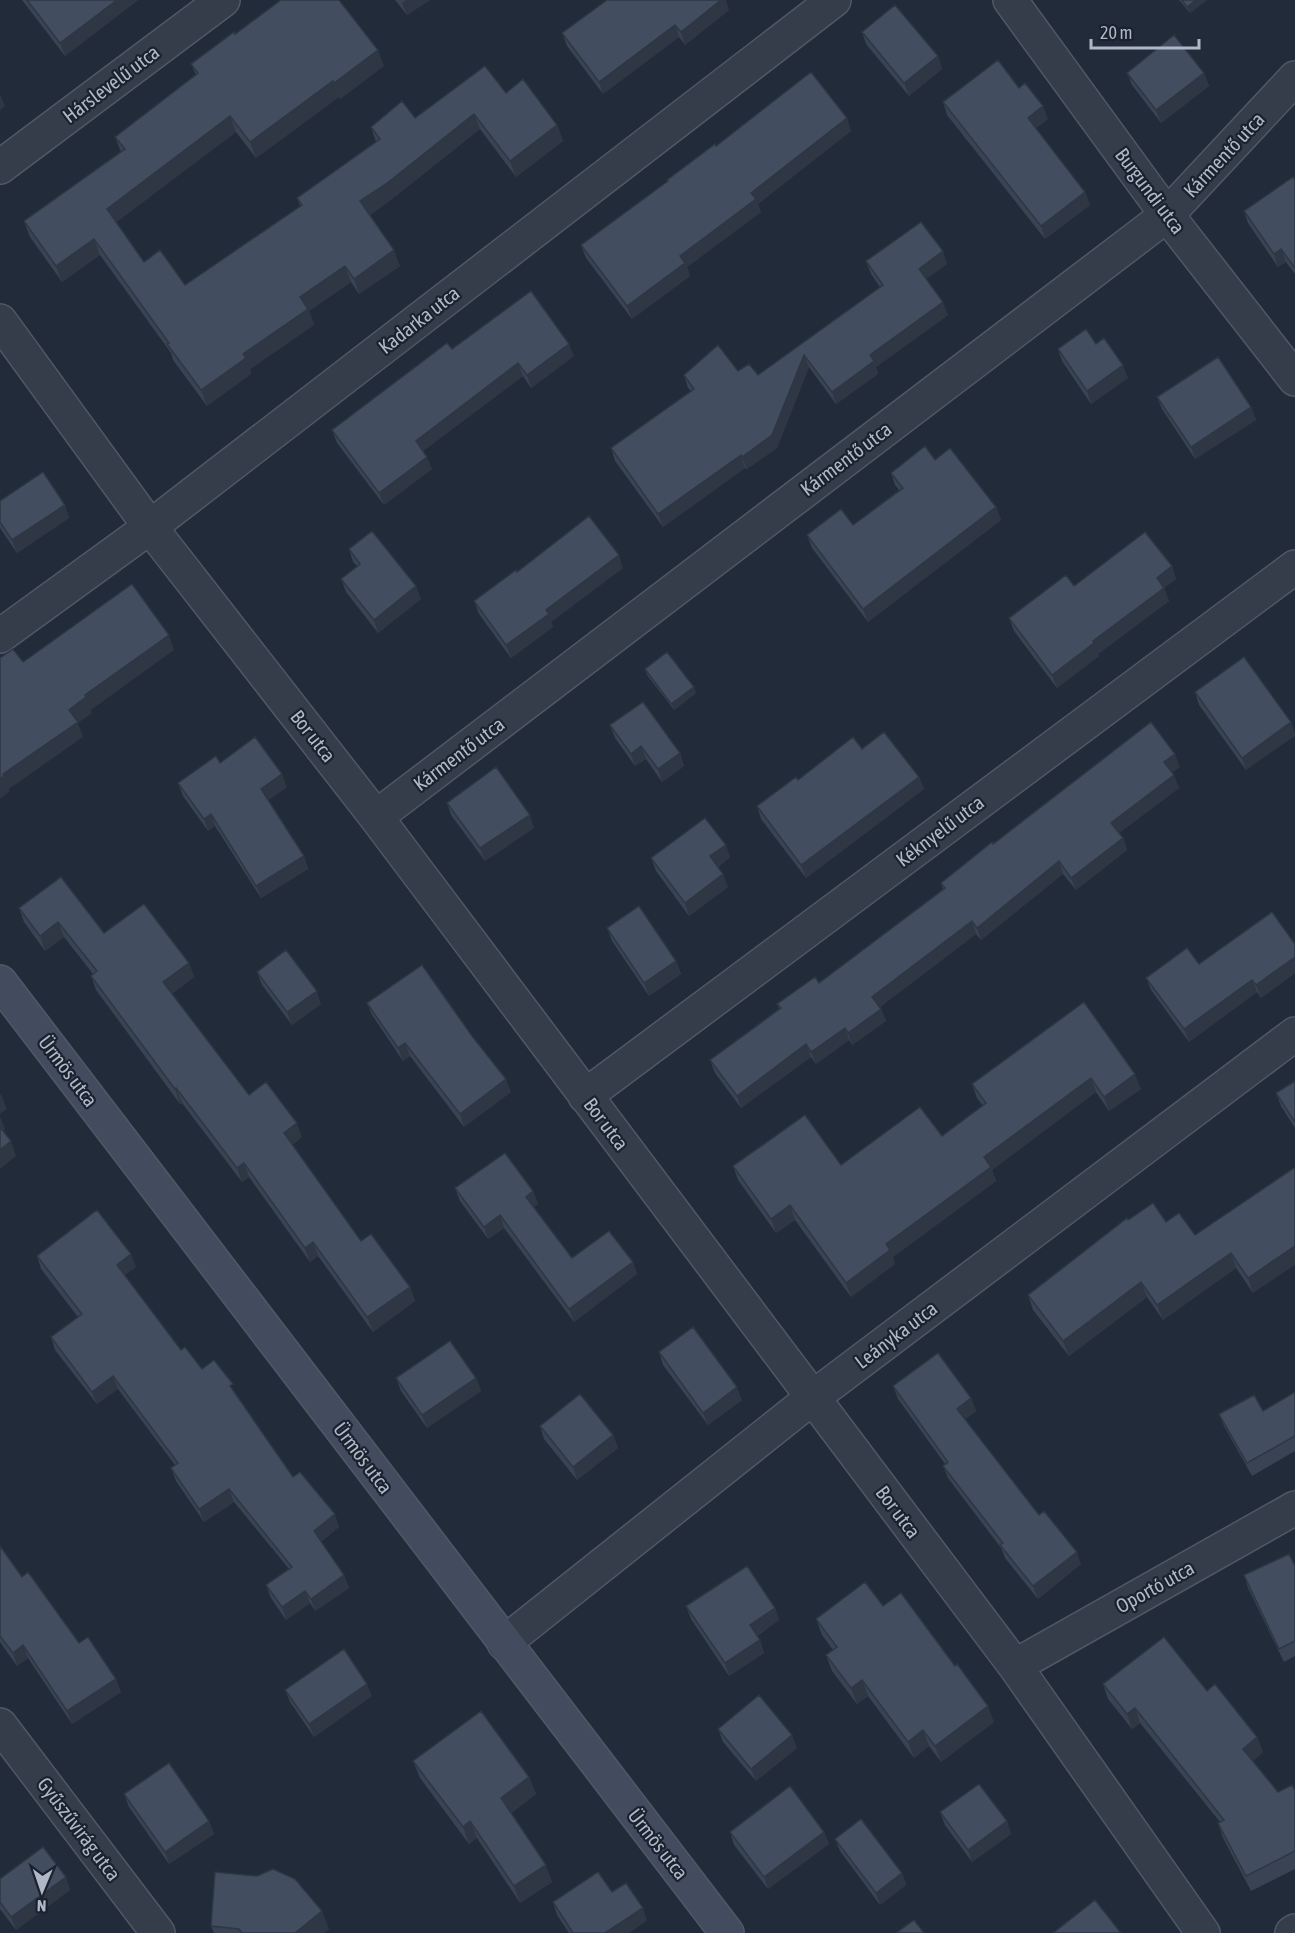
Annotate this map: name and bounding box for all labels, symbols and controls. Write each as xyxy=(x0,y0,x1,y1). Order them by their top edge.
scale bar xyxy=(1091,12,1199,50)
text: 20 m xyxy=(1100,22,1132,43)
street label: Hárslevelű utca xyxy=(58,40,163,127)
street label: Kármentő utca xyxy=(1179,108,1269,202)
street label: Burgundi utca xyxy=(1111,143,1190,238)
street label: Kadarka utca xyxy=(374,281,464,358)
street label: Kármentő utca xyxy=(796,417,896,500)
street label: Bor utca xyxy=(286,705,341,766)
street label: Kármentő utca xyxy=(409,712,509,795)
street label: Kéknyelű utca xyxy=(891,790,988,871)
street label: Ürmös utca xyxy=(34,1031,103,1111)
street label: Bor utca xyxy=(579,1093,633,1154)
street label: Leányka utca xyxy=(850,1296,941,1373)
street label: Ürmös utca xyxy=(329,1418,398,1498)
street label: Bor utca xyxy=(871,1481,925,1542)
street label: Oportó utca xyxy=(1112,1556,1198,1617)
street label: Gyűszűvirág utca xyxy=(33,1773,126,1885)
street label: Ürmös utca xyxy=(624,1804,693,1884)
north arrow xyxy=(12,1861,72,1921)
text: N xyxy=(36,1897,47,1915)

